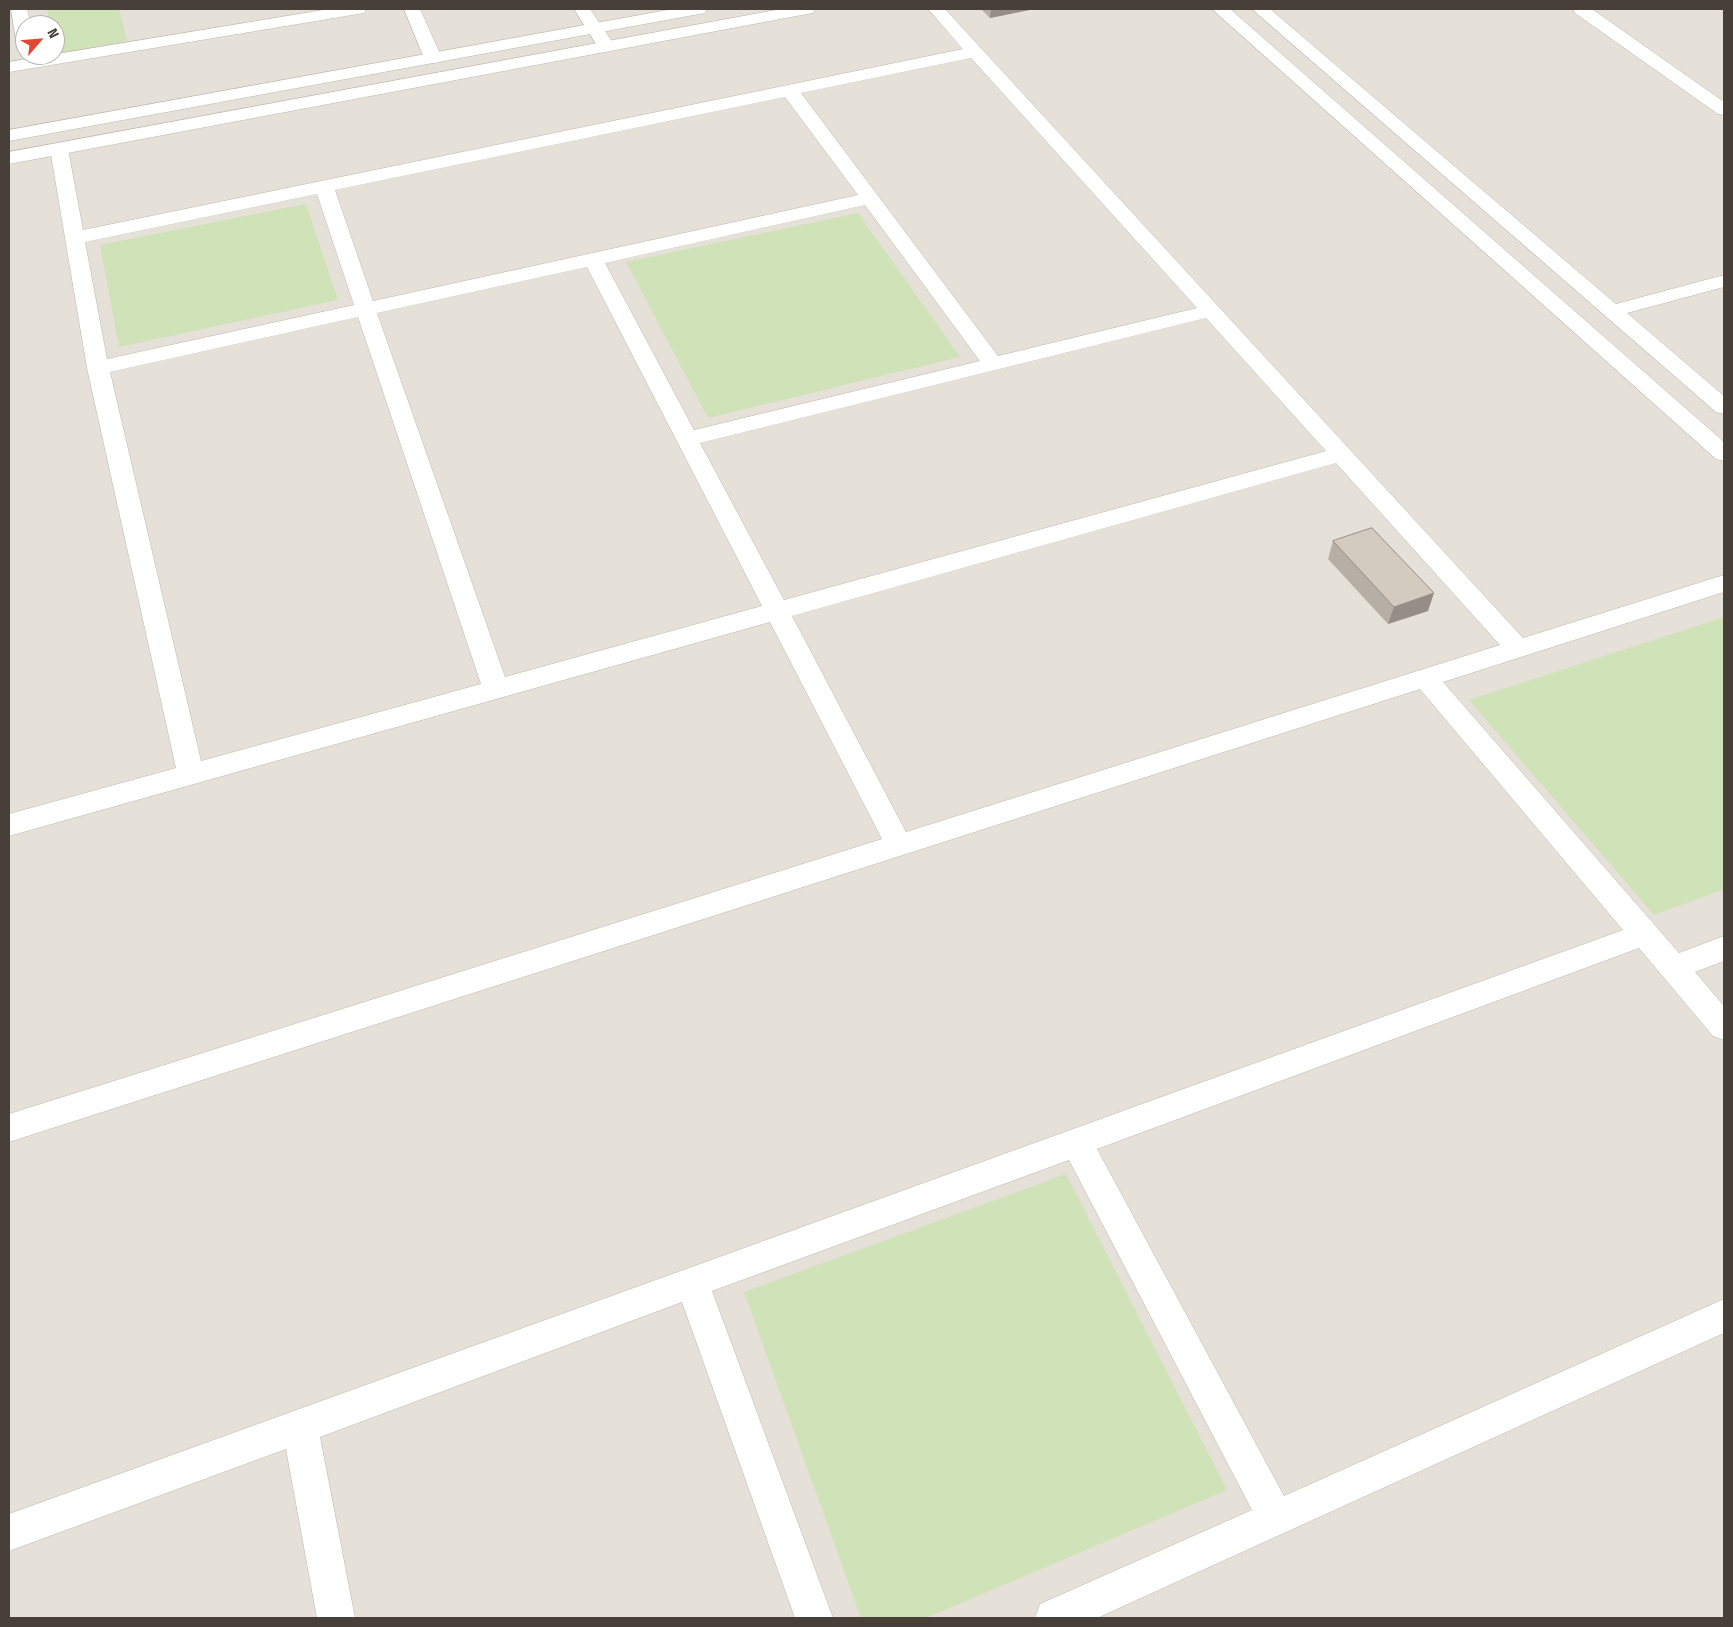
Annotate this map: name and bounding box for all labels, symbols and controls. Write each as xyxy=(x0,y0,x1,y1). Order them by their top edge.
north arrow xyxy=(15,15,65,65)
text: N xyxy=(43,26,62,41)

